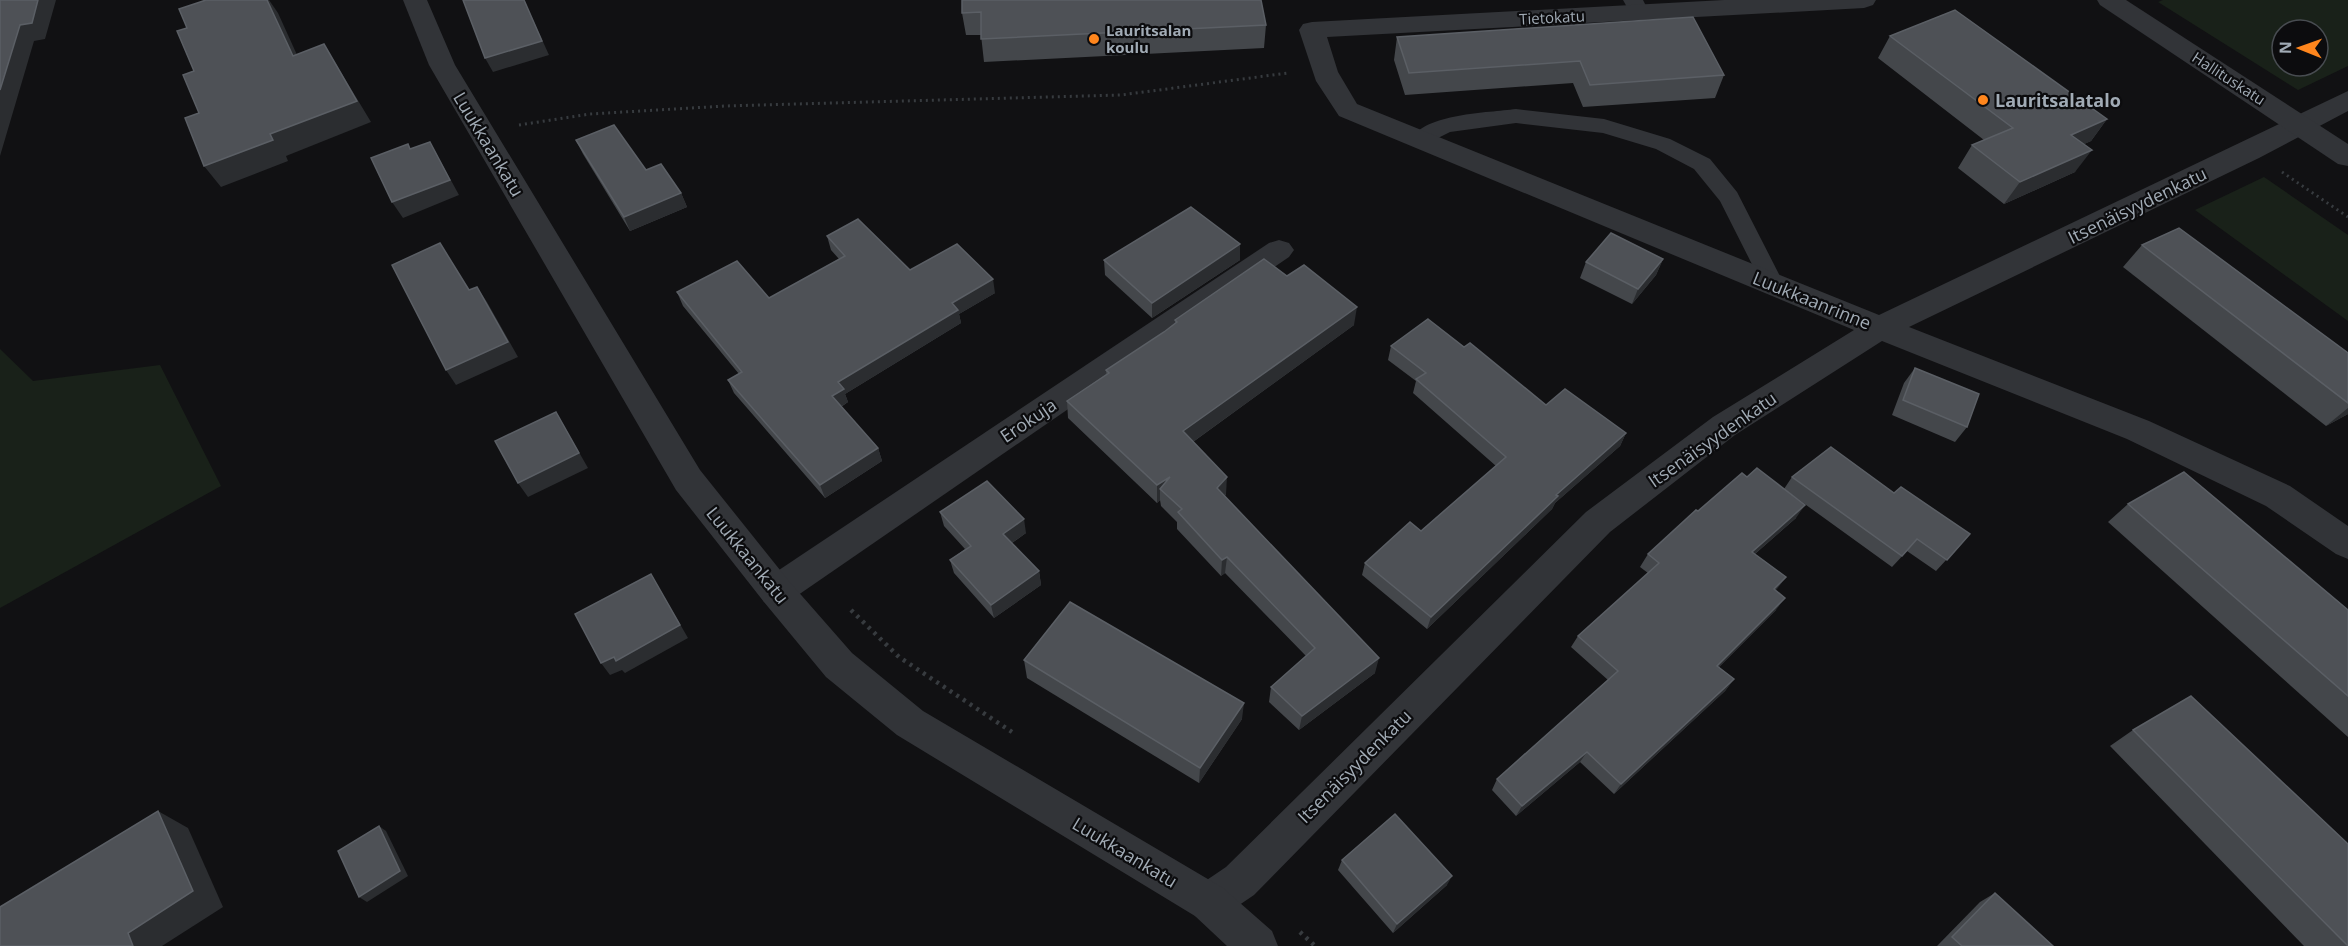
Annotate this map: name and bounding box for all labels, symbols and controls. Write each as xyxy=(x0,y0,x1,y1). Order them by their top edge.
street label: Tietokatu xyxy=(1519,5,1585,29)
north arrow xyxy=(2270,18,2330,78)
place label: Lauritsalan koulu xyxy=(1106,20,1191,57)
marker: Lauritsalan koulu xyxy=(1087,32,1101,46)
text: N xyxy=(2274,41,2296,54)
street label: Hallituskatu xyxy=(2189,47,2269,109)
street label: Luukkaankatu xyxy=(448,87,530,201)
place label: Lauritsalatalo xyxy=(1995,88,2121,112)
marker: Lauritsalatalo xyxy=(1976,93,1990,107)
street label: Itsenäisyydenkatu xyxy=(2064,161,2210,249)
street label: Luukkaanrinne xyxy=(1749,265,1875,335)
street label: Itsenäisyydenkatu xyxy=(1643,386,1781,492)
street label: Erokuja xyxy=(995,392,1061,448)
street label: Luukkaankatu xyxy=(701,501,795,609)
street label: Itsenäisyydenkatu xyxy=(1292,704,1416,828)
street label: Luukkaankatu xyxy=(1068,811,1182,893)

